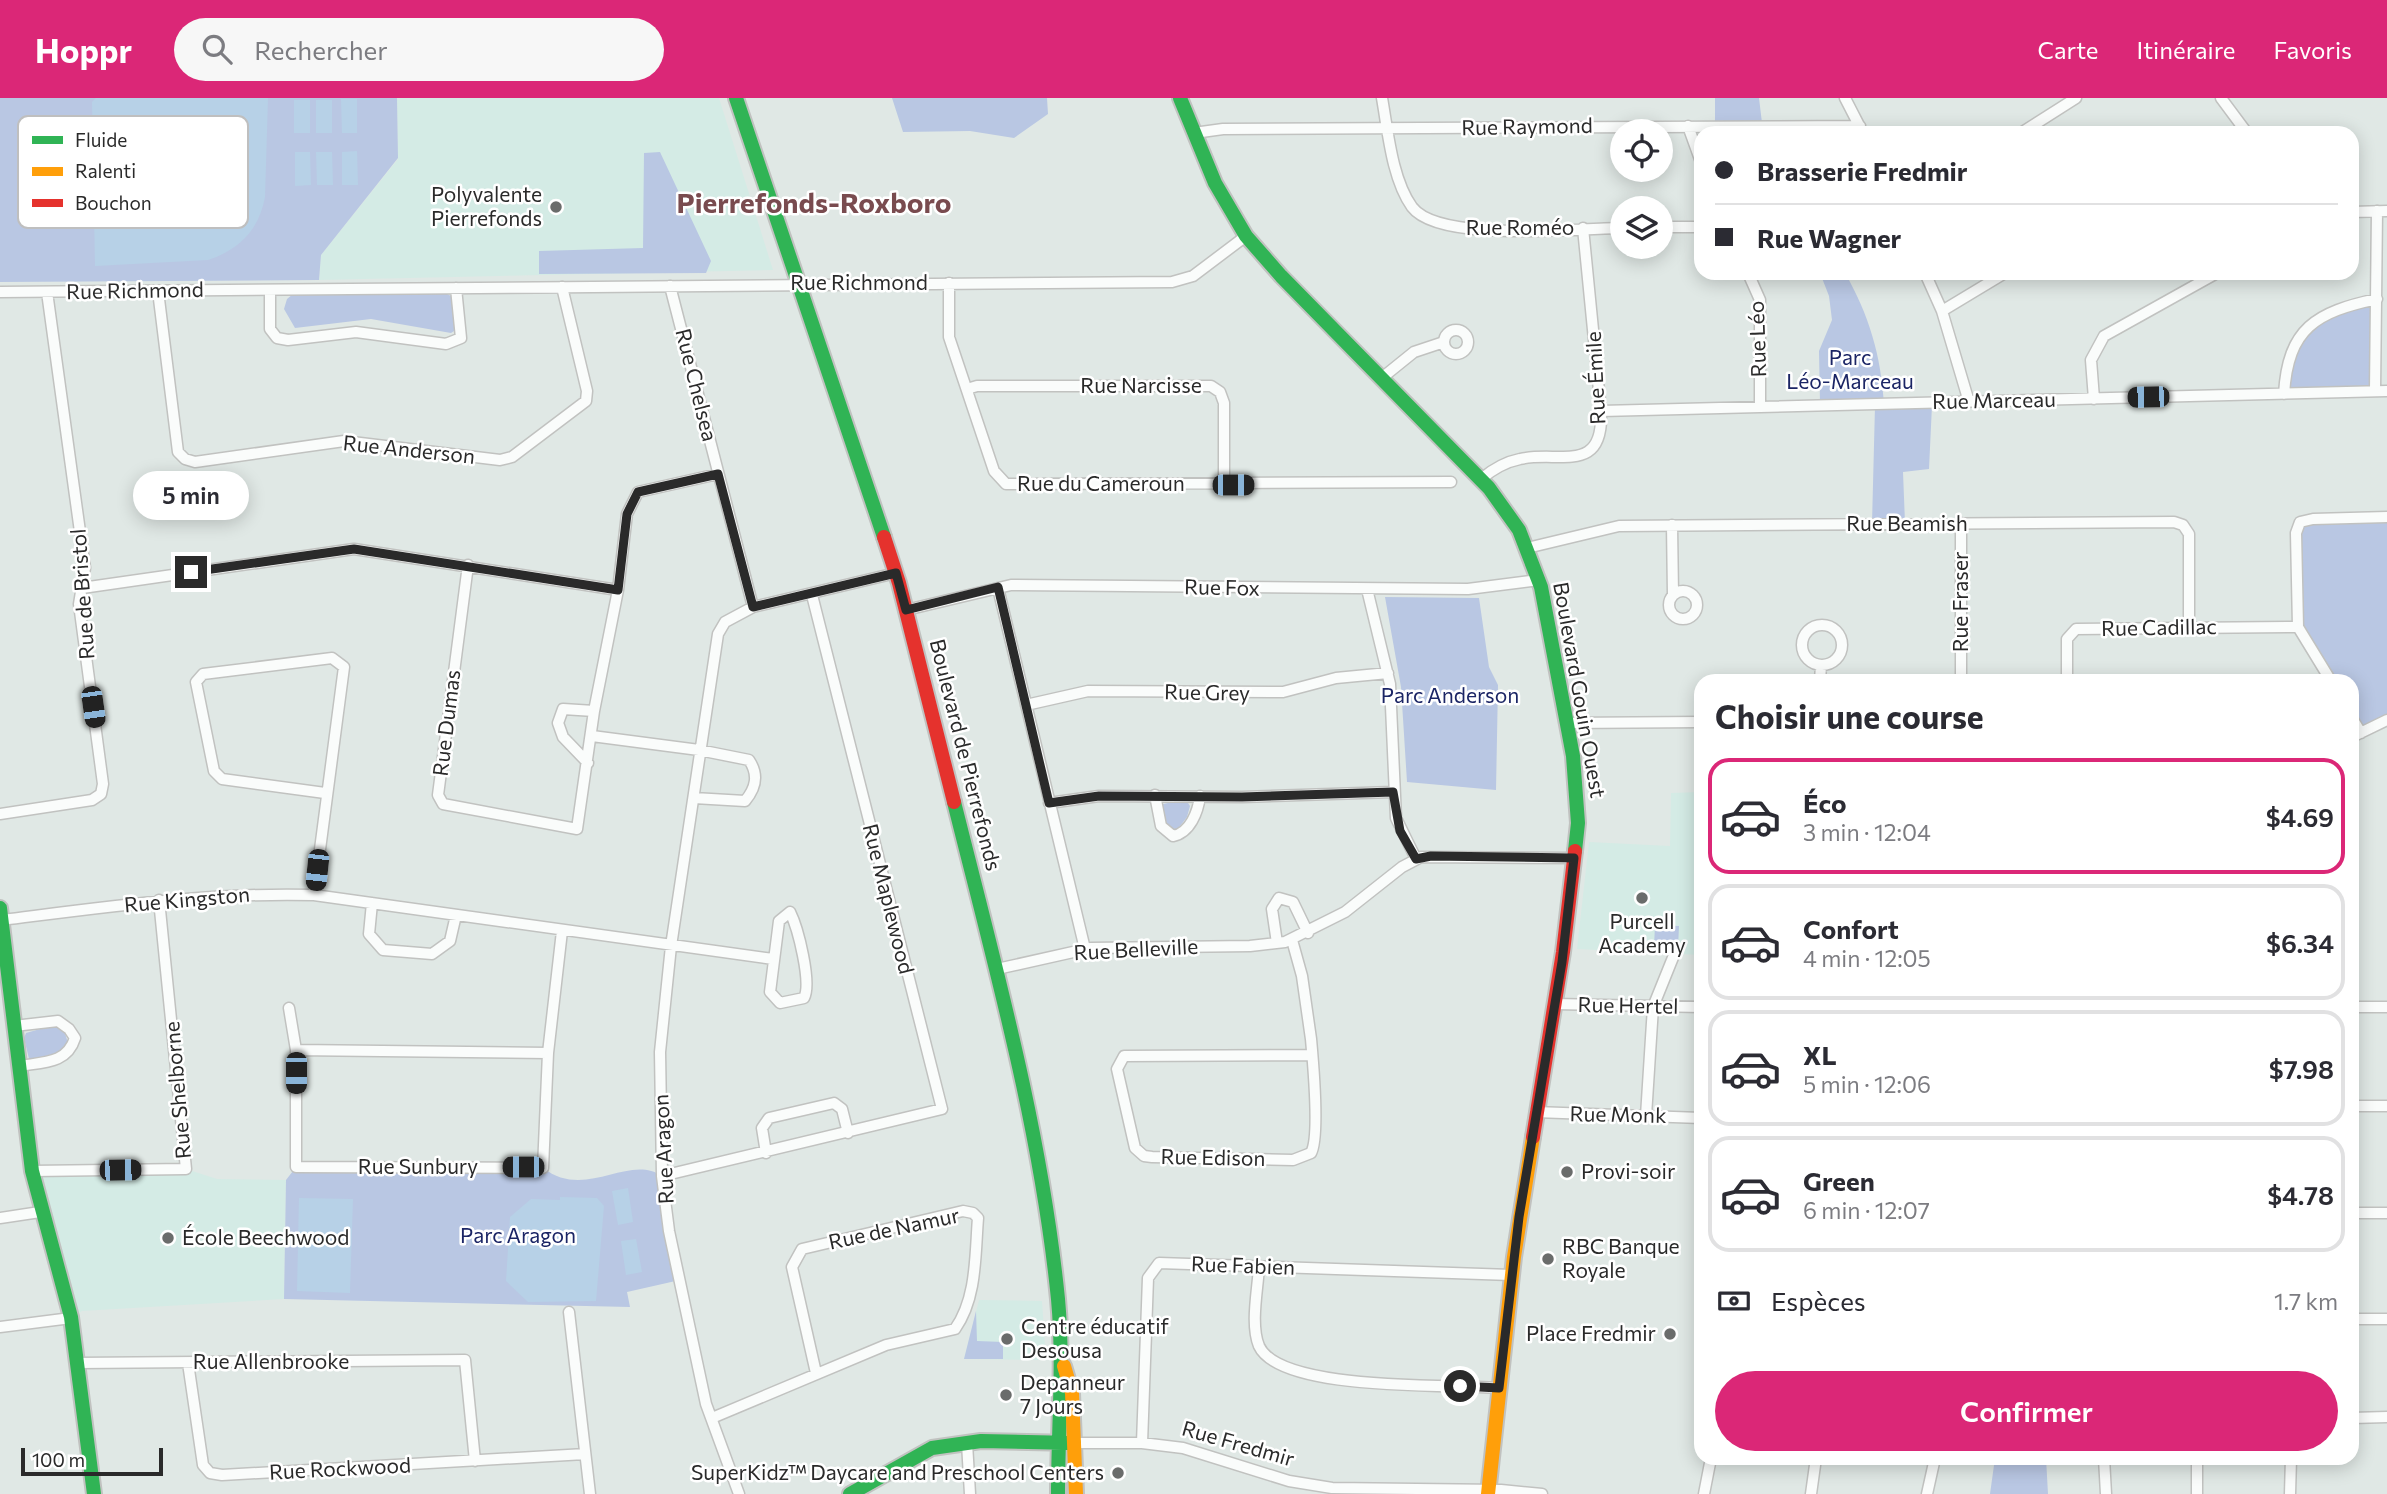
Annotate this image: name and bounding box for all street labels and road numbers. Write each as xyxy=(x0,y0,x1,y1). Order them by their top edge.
street label: Rue Raymond xyxy=(1461,112,1593,139)
street label: Rue Roméo xyxy=(1466,214,1574,239)
street label: Rue Richmond xyxy=(790,269,928,294)
street label: Rue Richmond xyxy=(66,276,204,303)
street label: Rue Léo xyxy=(1743,300,1770,378)
street label: Rue Chelsea xyxy=(671,326,724,444)
street label: Rue Émile xyxy=(1580,331,1609,425)
street label: Rue Narcisse xyxy=(1080,372,1202,397)
street label: Rue Marceau xyxy=(1932,386,2056,413)
street label: Rue Anderson xyxy=(342,429,476,468)
street label: Rue du Cameroun xyxy=(1017,470,1185,495)
street label: Rue Beamish xyxy=(1846,510,1968,535)
street label: Rue de Bristol xyxy=(64,528,99,660)
street label: Rue Fraser xyxy=(1947,552,1972,652)
street label: Rue Fox xyxy=(1184,573,1260,600)
street label: Boulevard Gouin Ouest xyxy=(1549,580,1612,800)
street label: Rue Cadillac xyxy=(2101,613,2217,640)
street label: Boulevard de Pierrefonds xyxy=(926,636,1007,873)
street label: Rue Dumas xyxy=(427,668,464,777)
street label: Rue Grey xyxy=(1164,678,1250,705)
street label: Rue Maplewood xyxy=(859,821,920,976)
street label: Rue Kingston xyxy=(123,881,251,916)
street label: Rue Belleville xyxy=(1073,933,1199,964)
street label: Rue Hertel xyxy=(1577,991,1679,1018)
street label: Rue Shelborne xyxy=(158,1020,195,1160)
street label: Rue Aragon xyxy=(647,1093,678,1205)
street label: Rue Monk xyxy=(1569,1100,1667,1127)
street label: Rue Edison xyxy=(1160,1143,1266,1170)
street label: Rue Sunbury xyxy=(358,1153,478,1178)
street label: Rue de Namur xyxy=(826,1201,961,1254)
street label: Rue Fabien xyxy=(1190,1250,1296,1279)
street label: Rue Allenbrooke xyxy=(193,1348,349,1373)
street label: Rue Fredmir xyxy=(1179,1415,1298,1471)
street label: Rue Rockwood xyxy=(268,1451,412,1484)

